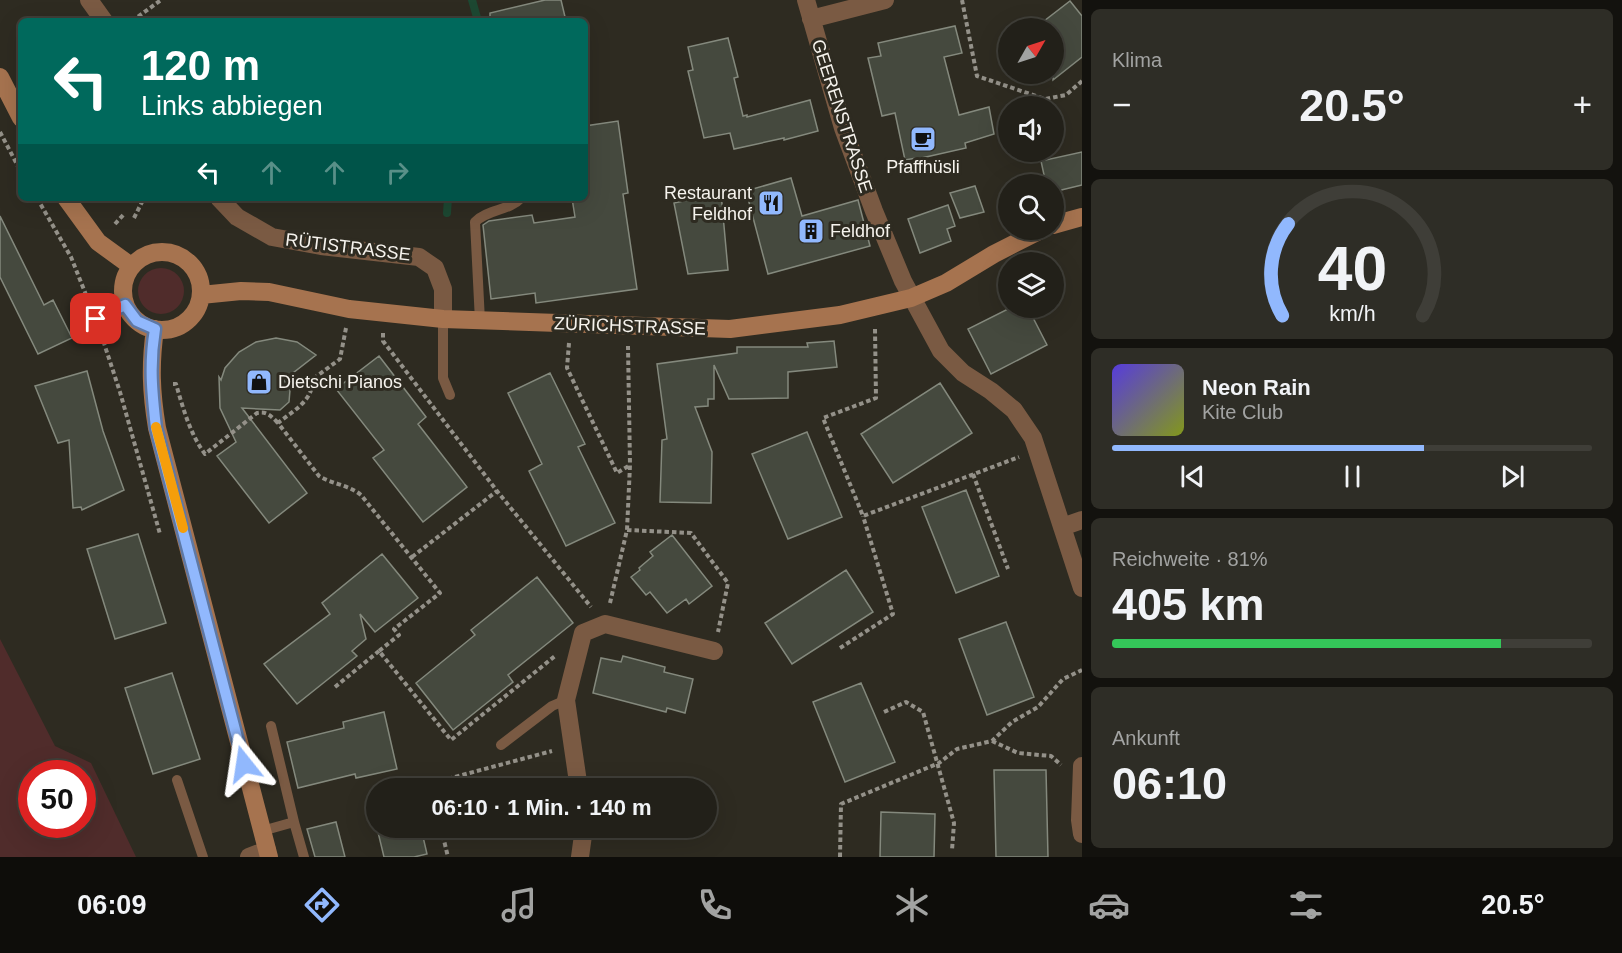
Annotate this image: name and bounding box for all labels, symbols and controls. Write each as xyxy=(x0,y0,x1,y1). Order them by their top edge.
north arrow xyxy=(998,18,1064,84)
map controls xyxy=(998,18,1064,318)
street label: GEERENSTRASSE xyxy=(808,37,876,195)
icon: left xyxy=(42,42,120,120)
text: 120 m xyxy=(141,42,260,89)
text: Klima xyxy=(1112,49,1162,71)
text: 20.5° xyxy=(1299,80,1405,131)
text: − xyxy=(1112,86,1131,123)
text: + xyxy=(1573,86,1592,123)
text: Links abbiegen xyxy=(141,91,323,121)
button: sound xyxy=(998,96,1064,162)
cafe icon: Pfaffhüsli xyxy=(908,124,938,154)
icon: left xyxy=(192,156,225,189)
icon: ahead xyxy=(255,156,288,189)
icon: ahead xyxy=(318,156,351,189)
icon: right xyxy=(381,156,414,189)
place label: Pfaffhüsli xyxy=(886,157,960,177)
button: search xyxy=(998,174,1064,240)
place label: Restaurant Feldhof xyxy=(664,183,753,224)
restaurant icon: Restaurant Feldhof xyxy=(756,188,786,218)
building icon: Feldhof xyxy=(796,216,826,246)
place label: Feldhof xyxy=(830,221,891,241)
street label: RÜTISTRASSE xyxy=(284,229,412,265)
text: 40 xyxy=(1317,234,1387,303)
button: layers xyxy=(998,252,1064,318)
pin xyxy=(70,293,121,344)
icon: arrive xyxy=(79,302,112,335)
text: km/h xyxy=(1329,302,1375,326)
street label: ZÜRICHSTRASSE xyxy=(554,313,706,339)
shop icon: Dietschi Pianos xyxy=(244,367,274,397)
place label: Dietschi Pianos xyxy=(278,372,402,392)
text: Neon Rain xyxy=(1202,375,1311,400)
text: Kite Club xyxy=(1202,401,1283,423)
icon: previous xyxy=(1176,460,1209,493)
icon: pause xyxy=(1336,460,1369,493)
icon: next xyxy=(1496,460,1529,493)
text: Reichweite · 81% xyxy=(1112,548,1268,570)
text: 405 km xyxy=(1112,579,1265,630)
text: Ankunft xyxy=(1112,727,1180,749)
position arrow xyxy=(212,732,276,796)
text: 06:10 xyxy=(1112,758,1227,809)
speed limit sign: 50 xyxy=(18,760,96,838)
text: 06:10 · 1 Min. · 140 m xyxy=(431,795,652,820)
icon: directions xyxy=(301,884,343,926)
icon: music xyxy=(498,884,540,926)
icon: phone xyxy=(694,884,736,926)
icon: climate xyxy=(891,884,933,926)
icon: car xyxy=(1088,884,1130,926)
icon: filters xyxy=(1285,884,1327,926)
text: 06:09 xyxy=(77,890,146,920)
text: 20.5° xyxy=(1481,890,1545,920)

